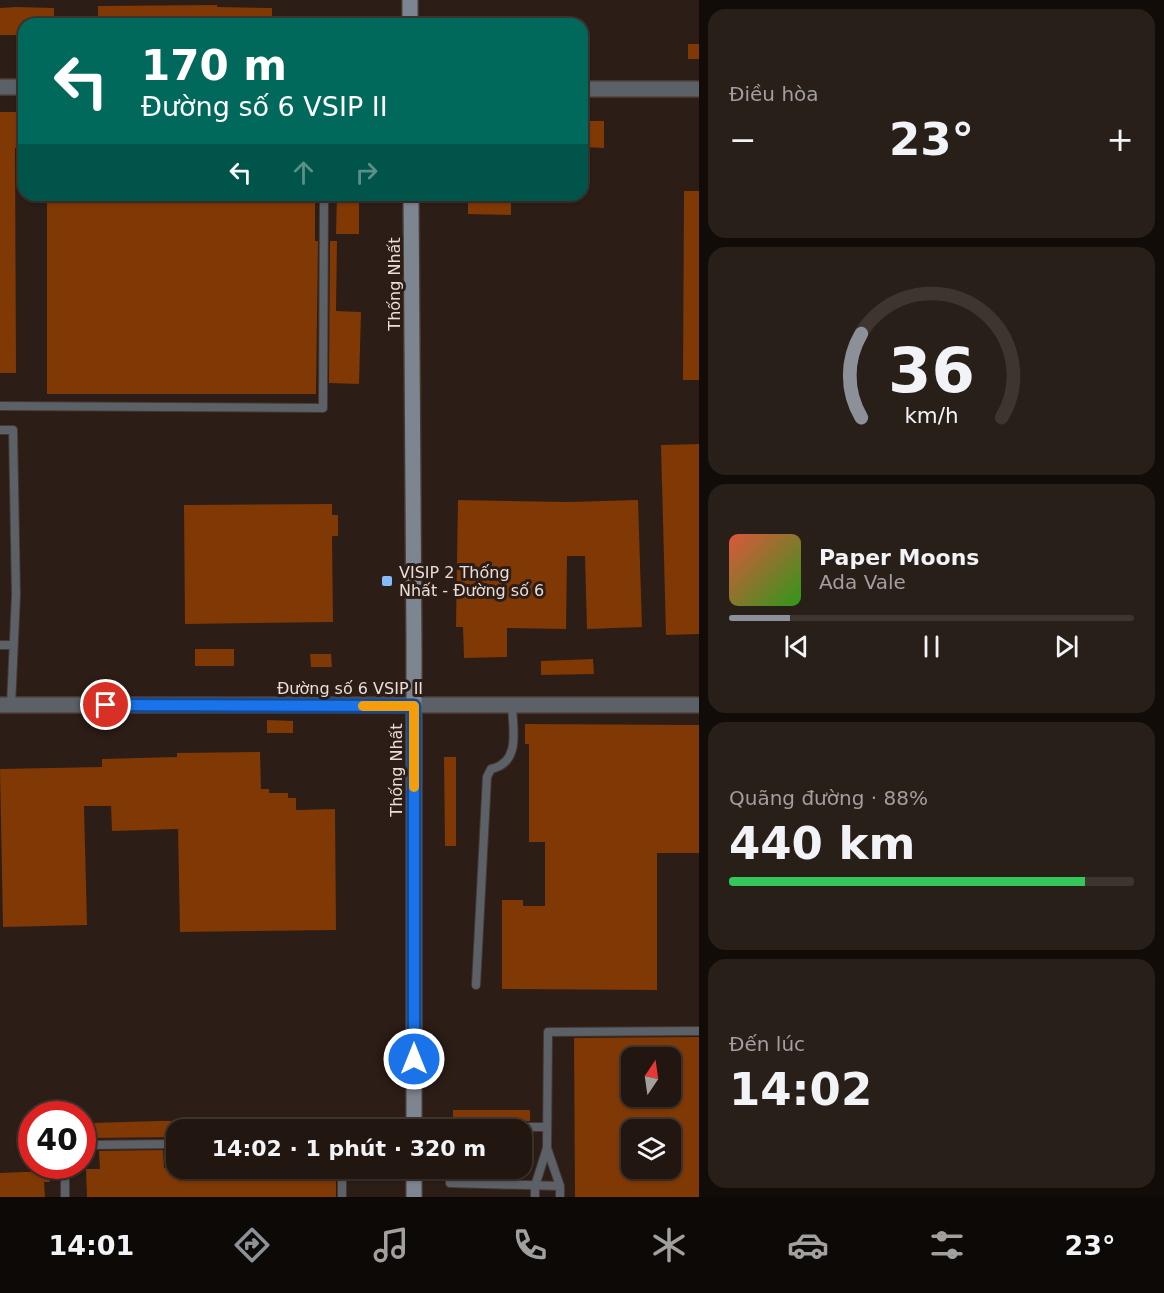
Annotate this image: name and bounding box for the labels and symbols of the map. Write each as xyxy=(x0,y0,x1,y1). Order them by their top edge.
street label: Thống Nhất xyxy=(385,237,404,332)
place label: VISIP 2 Thống Nhất - Đường số 6 xyxy=(399,563,544,600)
marker: VISIP 2 Thống Nhất - Đường số 6 xyxy=(380,574,394,588)
pin xyxy=(80,679,131,730)
street label: Đường số 6 VSIP II xyxy=(277,679,423,698)
street label: Thống Nhất xyxy=(387,723,406,818)
position arrow xyxy=(382,1027,446,1091)
north arrow xyxy=(621,1047,681,1107)
speed limit sign: 40 xyxy=(18,1101,96,1179)

